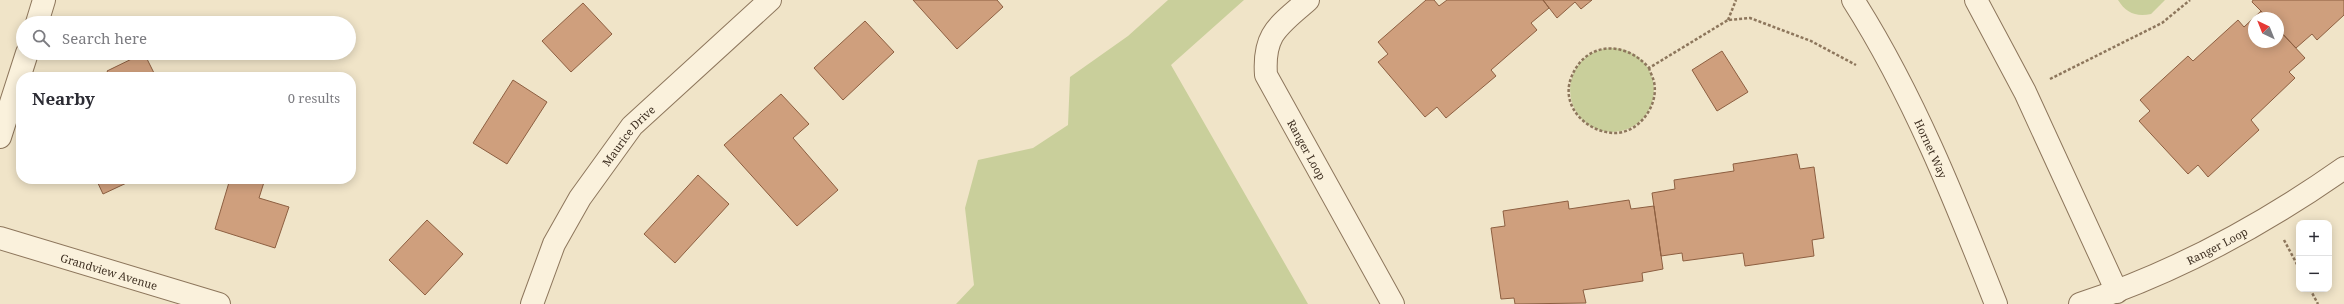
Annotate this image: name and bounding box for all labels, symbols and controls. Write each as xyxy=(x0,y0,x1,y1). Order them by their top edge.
north arrow xyxy=(2248,12,2284,48)
search box xyxy=(16,16,356,60)
icon: search xyxy=(30,27,52,49)
text: Search here xyxy=(62,28,147,48)
text: Nearby xyxy=(32,87,95,110)
text: 0 results xyxy=(288,89,340,107)
street label: Maurice Drive xyxy=(598,101,658,169)
street label: Ranger Loop xyxy=(1284,116,1330,182)
street label: Hornet Way xyxy=(1912,117,1952,181)
map controls xyxy=(2296,220,2332,292)
button: + xyxy=(2296,220,2332,256)
street label: Ranger Loop xyxy=(2184,223,2250,267)
street label: Grandview Avenue xyxy=(59,249,160,293)
button: − xyxy=(2296,256,2332,292)

